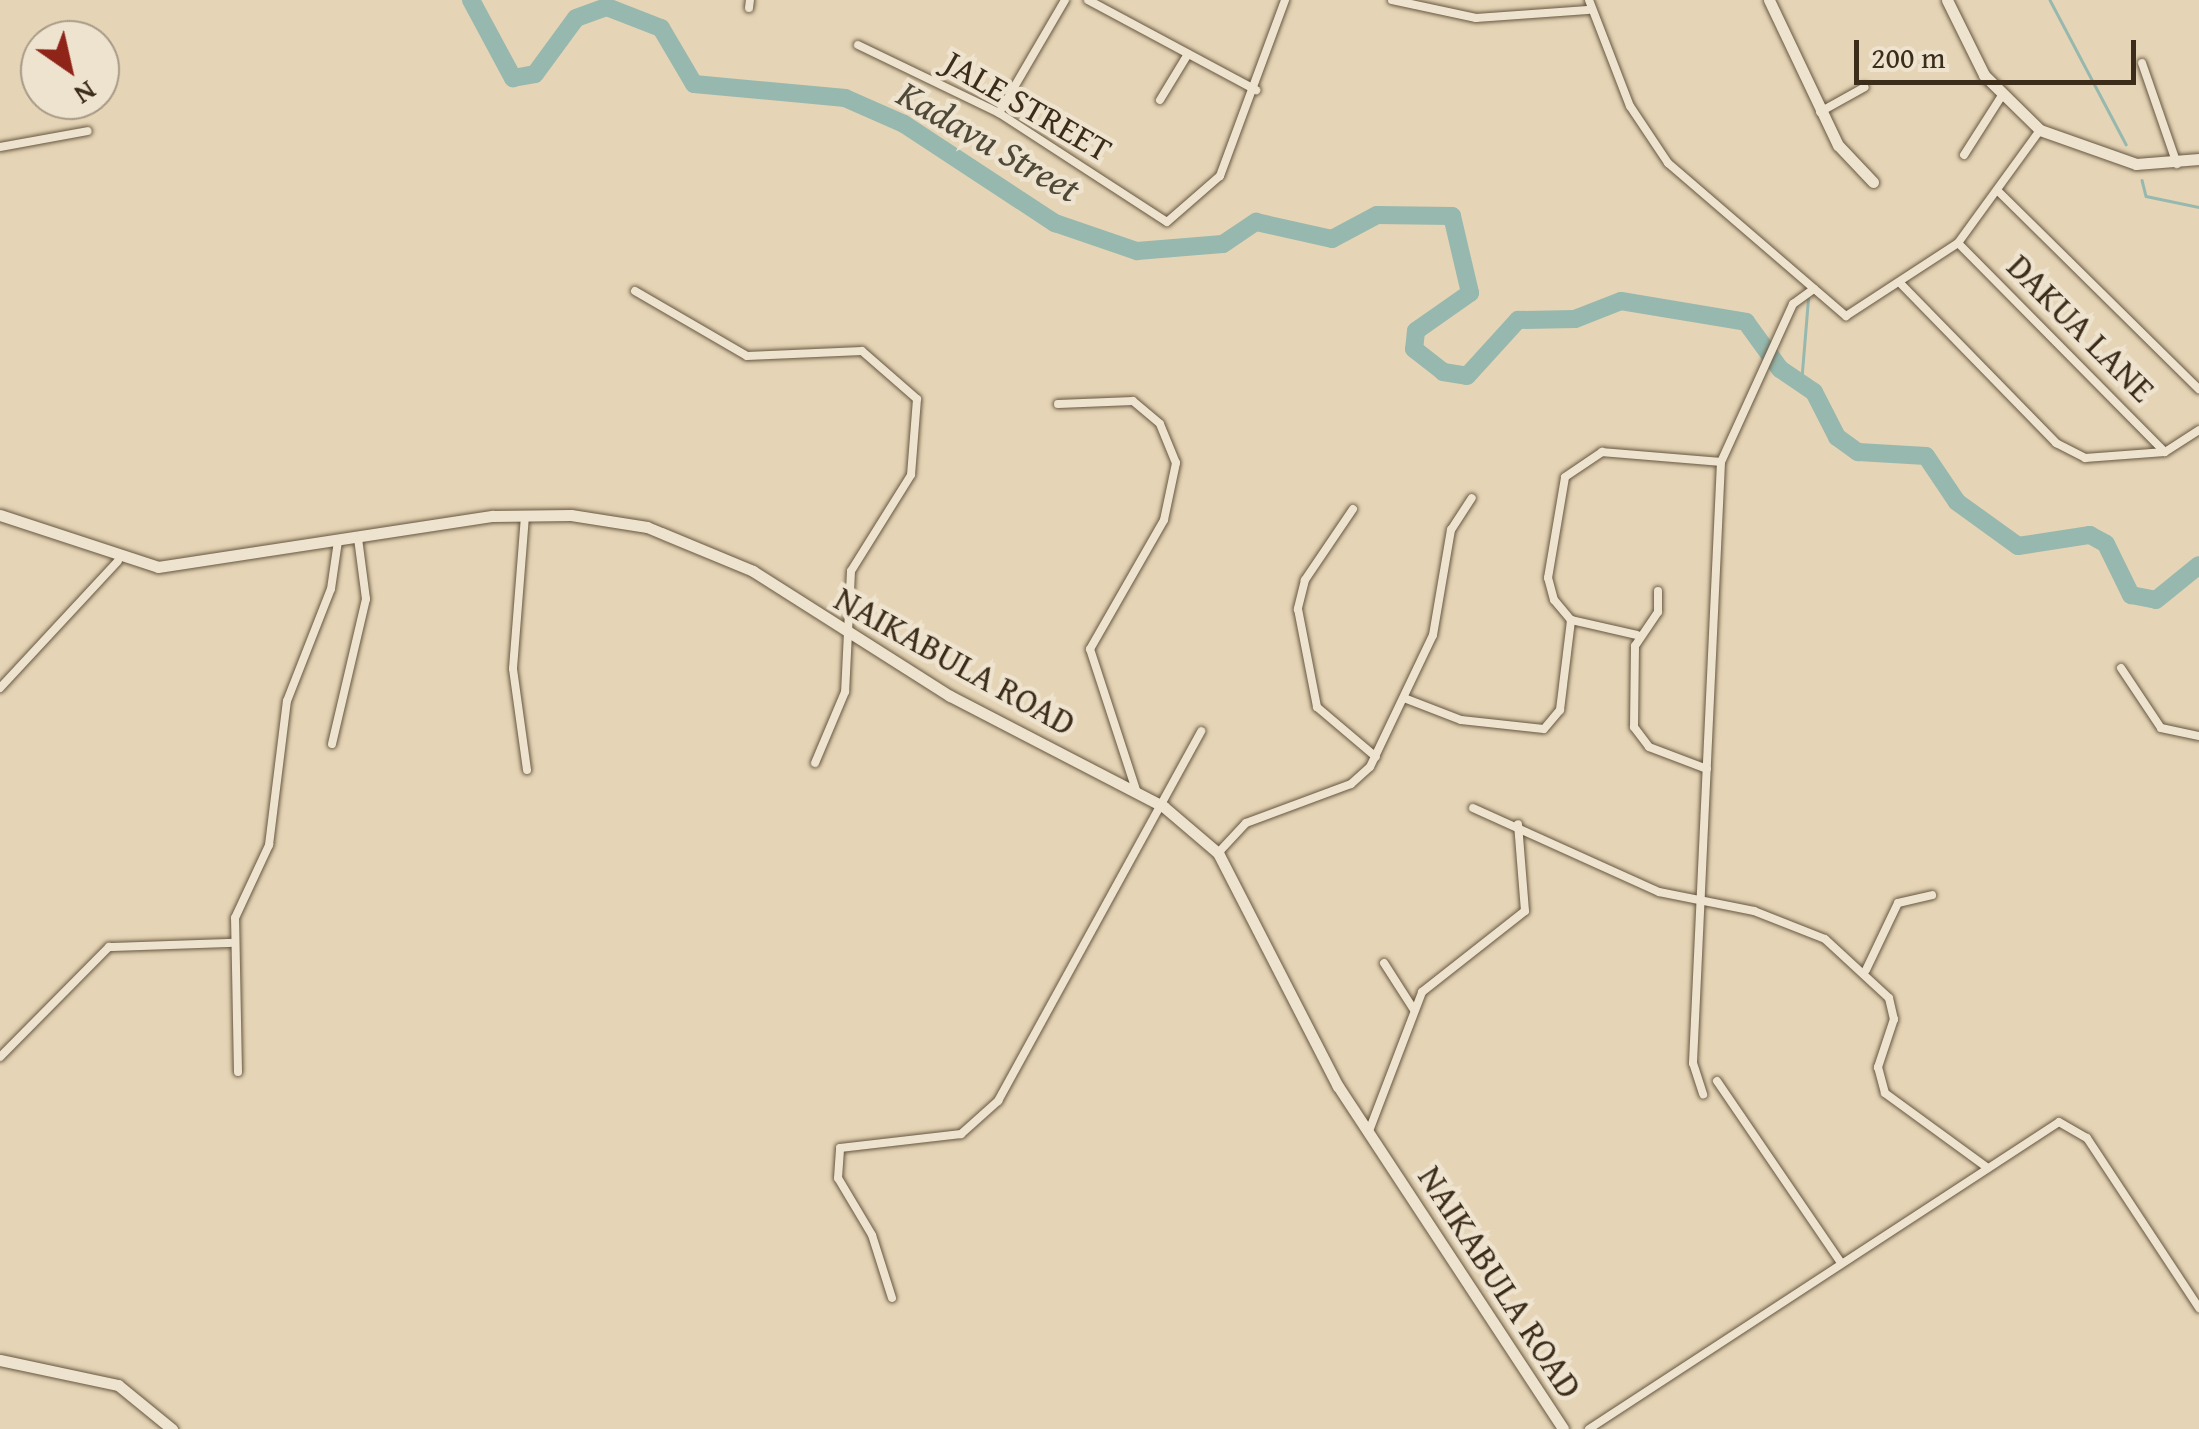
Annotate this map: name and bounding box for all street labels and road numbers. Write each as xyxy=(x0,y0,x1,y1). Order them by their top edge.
street label: JALE STREET xyxy=(937,41,1119,171)
street label: DAKUA LANE xyxy=(1999,246,2163,410)
street label: NAIKABULA ROAD xyxy=(827,578,1083,744)
street label: NAIKABULA ROAD xyxy=(1409,1158,1591,1406)

